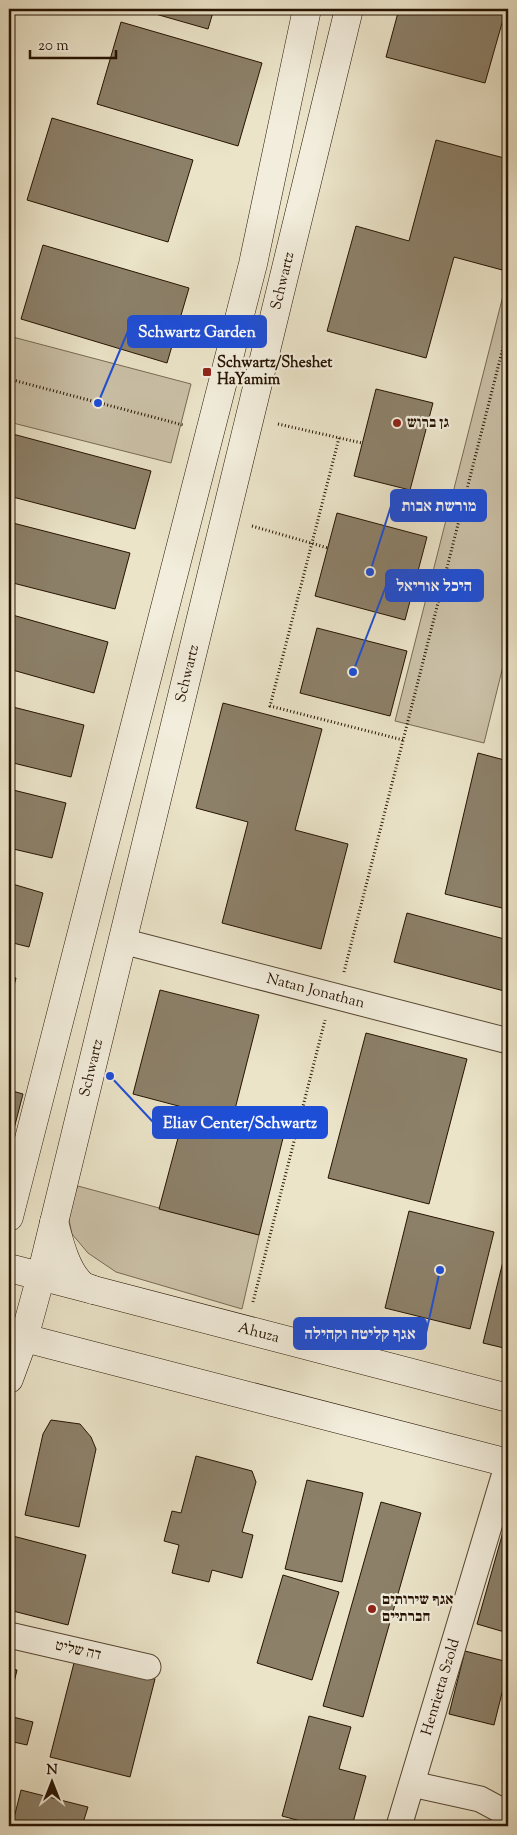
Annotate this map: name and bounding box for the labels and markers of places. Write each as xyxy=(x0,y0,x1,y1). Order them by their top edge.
callout: Schwartz Garden xyxy=(128,316,266,347)
place label: Schwartz/Sheshet HaYamim xyxy=(217,353,333,391)
marker: Schwartz/Sheshet HaYamim xyxy=(201,366,213,378)
place label: גן ברוש xyxy=(407,413,449,434)
marker: גן ברוש xyxy=(391,417,403,429)
callout: מורשת אבות xyxy=(391,490,486,521)
callout: היכל אוריאל xyxy=(386,570,483,601)
callout: Eliav Center/Schwartz xyxy=(153,1107,327,1138)
callout: אגף קליטה וקהילה xyxy=(294,1318,426,1349)
place label: אגף שירותים חברתיים xyxy=(382,1590,454,1628)
marker: אגף שירותים חברתיים xyxy=(366,1603,378,1615)

